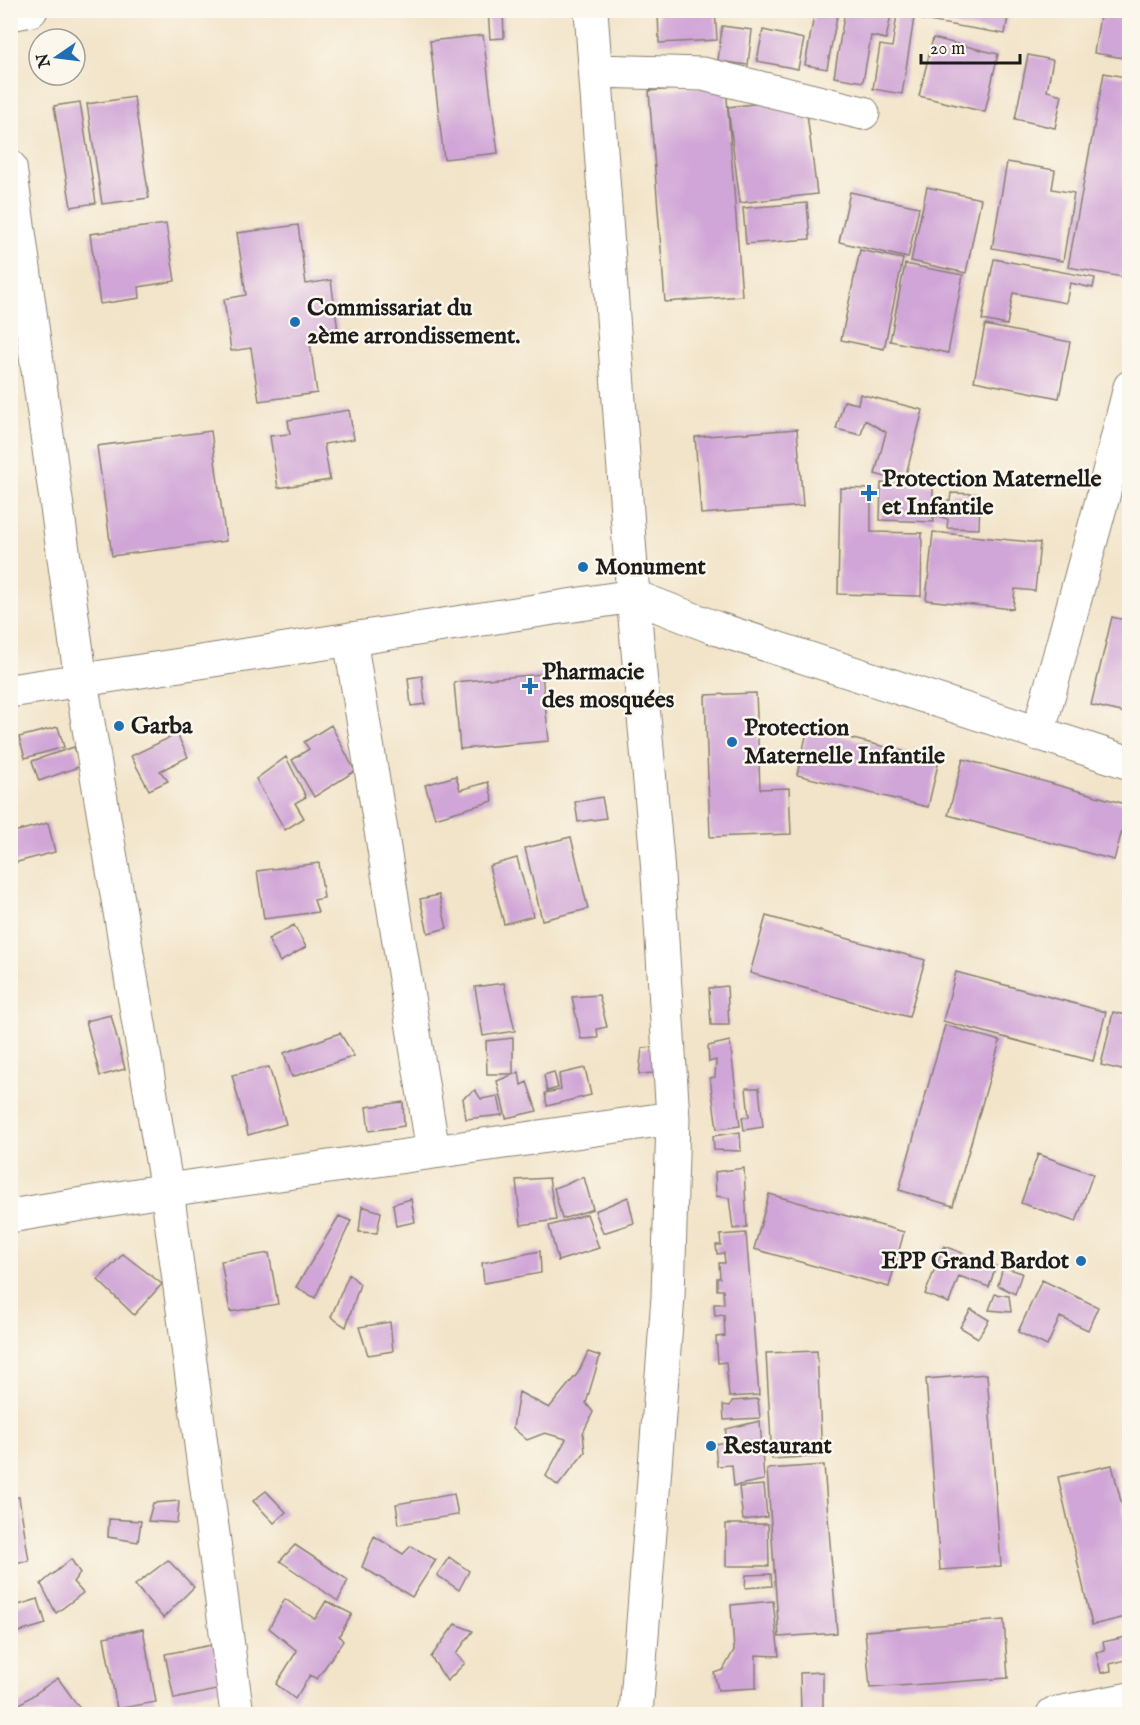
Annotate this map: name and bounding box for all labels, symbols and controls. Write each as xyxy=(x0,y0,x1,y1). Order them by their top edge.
north arrow xyxy=(27,27,87,87)
scale bar xyxy=(921,27,1020,65)
text: 20 m xyxy=(930,38,965,61)
text: N xyxy=(33,51,56,70)
place label: Commissariat du 2ème arrondissement. xyxy=(307,293,520,352)
marker: Commissariat du 2ème arrondissement. xyxy=(288,315,302,329)
place label: Protection Maternelle et Infantile xyxy=(882,464,1101,523)
marker: Protection Maternelle et Infantile xyxy=(860,484,878,502)
place label: Monument xyxy=(595,552,706,583)
marker: Monument xyxy=(576,560,590,574)
place label: Pharmacie des mosquées xyxy=(542,657,675,716)
marker: Pharmacie des mosquées xyxy=(523,679,537,693)
place label: Garba xyxy=(131,711,193,742)
place label: Protection Maternelle Infantile xyxy=(744,713,945,772)
marker: Garba xyxy=(112,719,126,733)
marker: Protection Maternelle Infantile xyxy=(725,735,739,749)
place label: EPP Grand Bardot xyxy=(881,1246,1070,1277)
marker: EPP Grand Bardot xyxy=(1074,1254,1088,1268)
place label: Restaurant xyxy=(723,1431,833,1462)
marker: Restaurant xyxy=(704,1439,718,1453)

